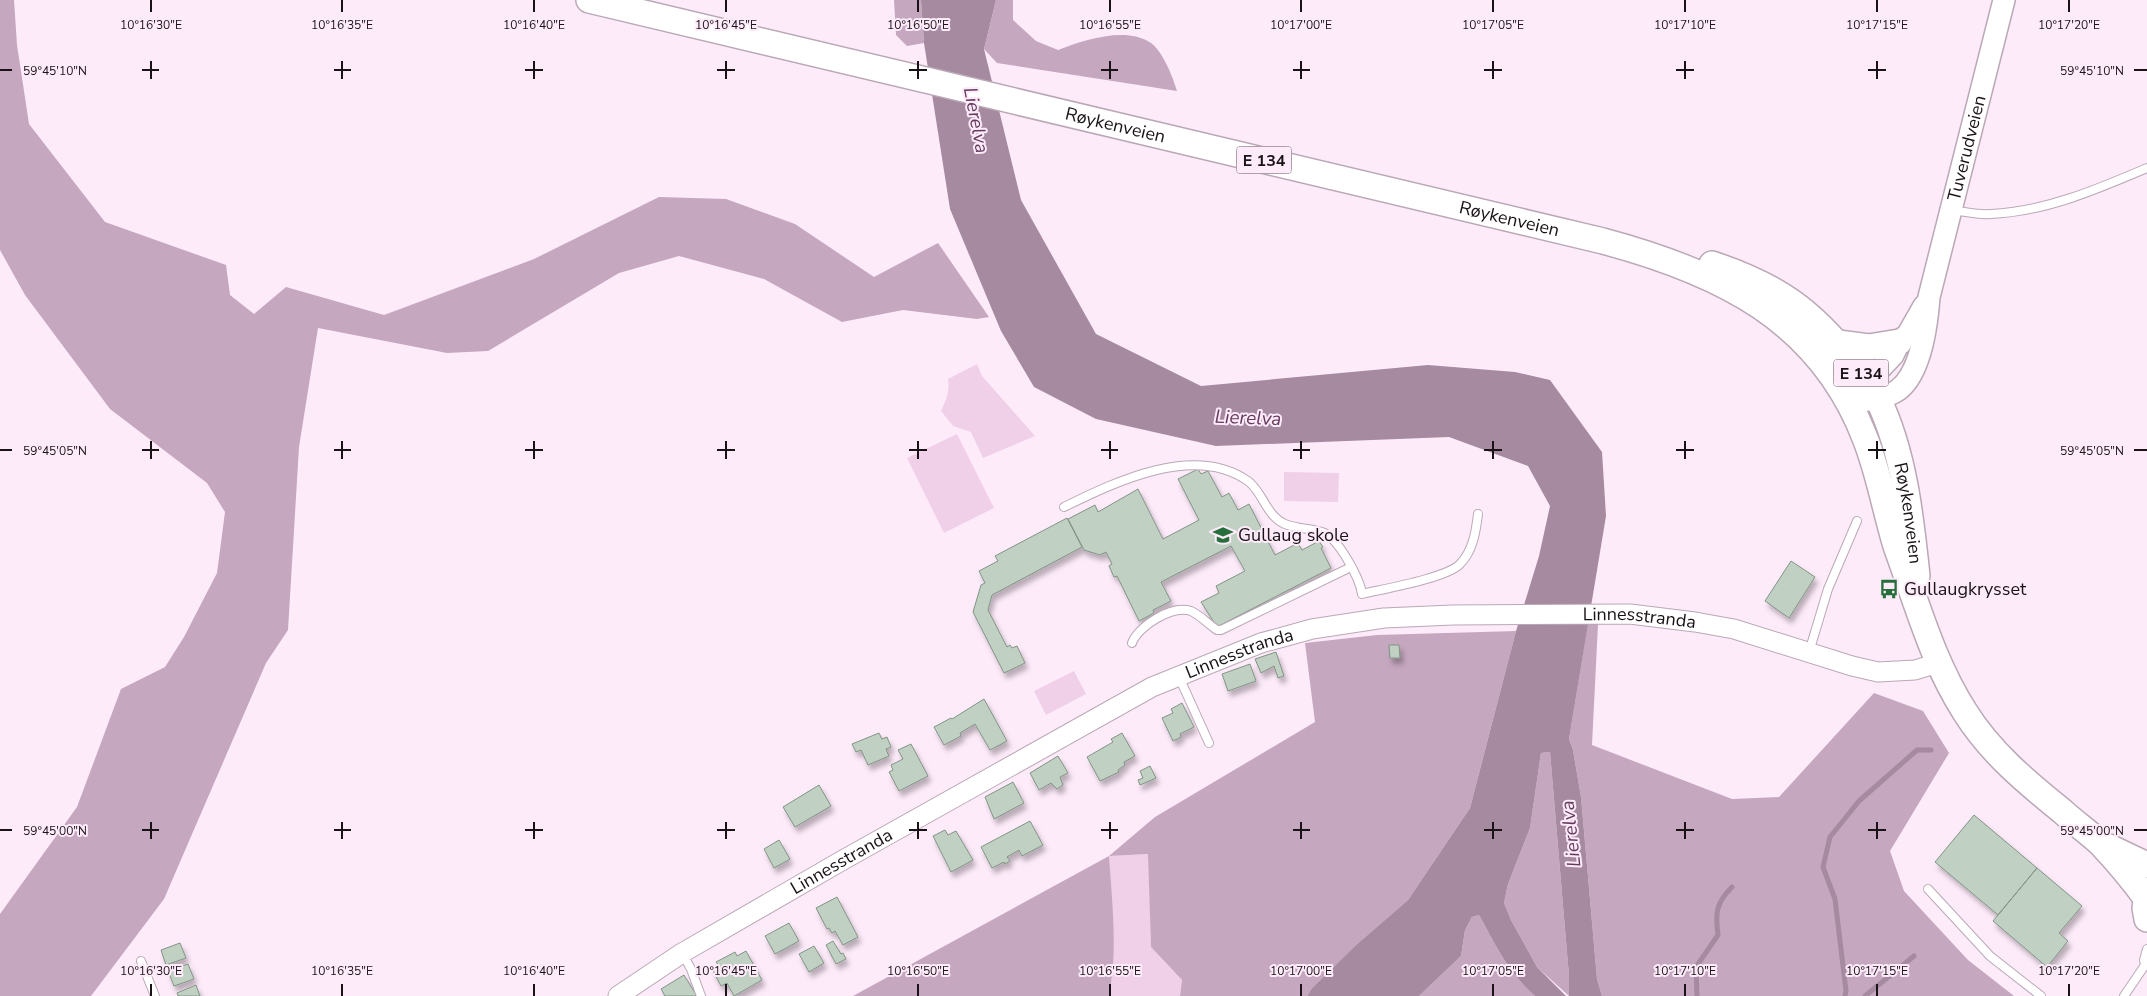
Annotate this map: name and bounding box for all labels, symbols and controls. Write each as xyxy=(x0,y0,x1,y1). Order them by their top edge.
text: 10°16'30"E xyxy=(120,17,182,33)
text: 10°16'35"E xyxy=(311,17,373,33)
text: 10°16'40"E xyxy=(503,17,565,33)
text: 10°16'45"E xyxy=(695,17,757,33)
text: 10°16'50"E xyxy=(887,17,949,33)
text: 10°16'55"E xyxy=(1079,17,1141,33)
text: 10°17'00"E xyxy=(1270,17,1332,33)
text: 10°17'05"E xyxy=(1462,17,1524,33)
text: 10°17'10"E xyxy=(1654,17,1716,33)
text: 10°17'15"E xyxy=(1846,17,1908,33)
text: 10°17'20"E xyxy=(2038,17,2100,33)
text: 59°45'10"N xyxy=(23,63,87,79)
text: 59°45'10"N xyxy=(2060,63,2124,79)
water label: Lierelva xyxy=(957,85,995,155)
street label: Tuverudveien xyxy=(1942,93,1991,203)
street label: Røykenveien xyxy=(1063,102,1168,149)
road number: E 134 xyxy=(1236,146,1292,174)
street label: Røykenveien xyxy=(1457,195,1562,242)
road number: E 134 xyxy=(1834,359,1888,386)
water label: Lierelva xyxy=(1214,404,1282,432)
text: 59°45'05"N xyxy=(23,443,87,459)
text: 59°45'05"N xyxy=(2060,443,2124,459)
street label: Røykenveien xyxy=(1888,460,1928,565)
place label: Gullaug skole xyxy=(1238,523,1349,547)
school or university icon: Gullaug skole xyxy=(1212,524,1234,546)
place label: Gullaugkrysset xyxy=(1904,577,2027,601)
bus stop icon: Gullaugkrysset xyxy=(1878,578,1900,600)
street label: Linnesstranda xyxy=(1583,602,1697,634)
street label: Linnesstranda xyxy=(1182,623,1296,684)
water label: Lierelva xyxy=(1555,799,1587,868)
text: 59°45'00"N xyxy=(23,823,87,839)
street label: Linnesstranda xyxy=(786,823,897,900)
text: 59°45'00"N xyxy=(2060,823,2124,839)
text: 10°16'30"E xyxy=(120,963,182,979)
text: 10°16'35"E xyxy=(311,963,373,979)
text: 10°16'40"E xyxy=(503,963,565,979)
text: 10°16'45"E xyxy=(695,963,757,979)
text: 10°16'50"E xyxy=(887,963,949,979)
text: 10°16'55"E xyxy=(1079,963,1141,979)
text: 10°17'00"E xyxy=(1270,963,1332,979)
text: 10°17'05"E xyxy=(1462,963,1524,979)
text: 10°17'10"E xyxy=(1654,963,1716,979)
text: 10°17'15"E xyxy=(1846,963,1908,979)
text: 10°17'20"E xyxy=(2038,963,2100,979)

